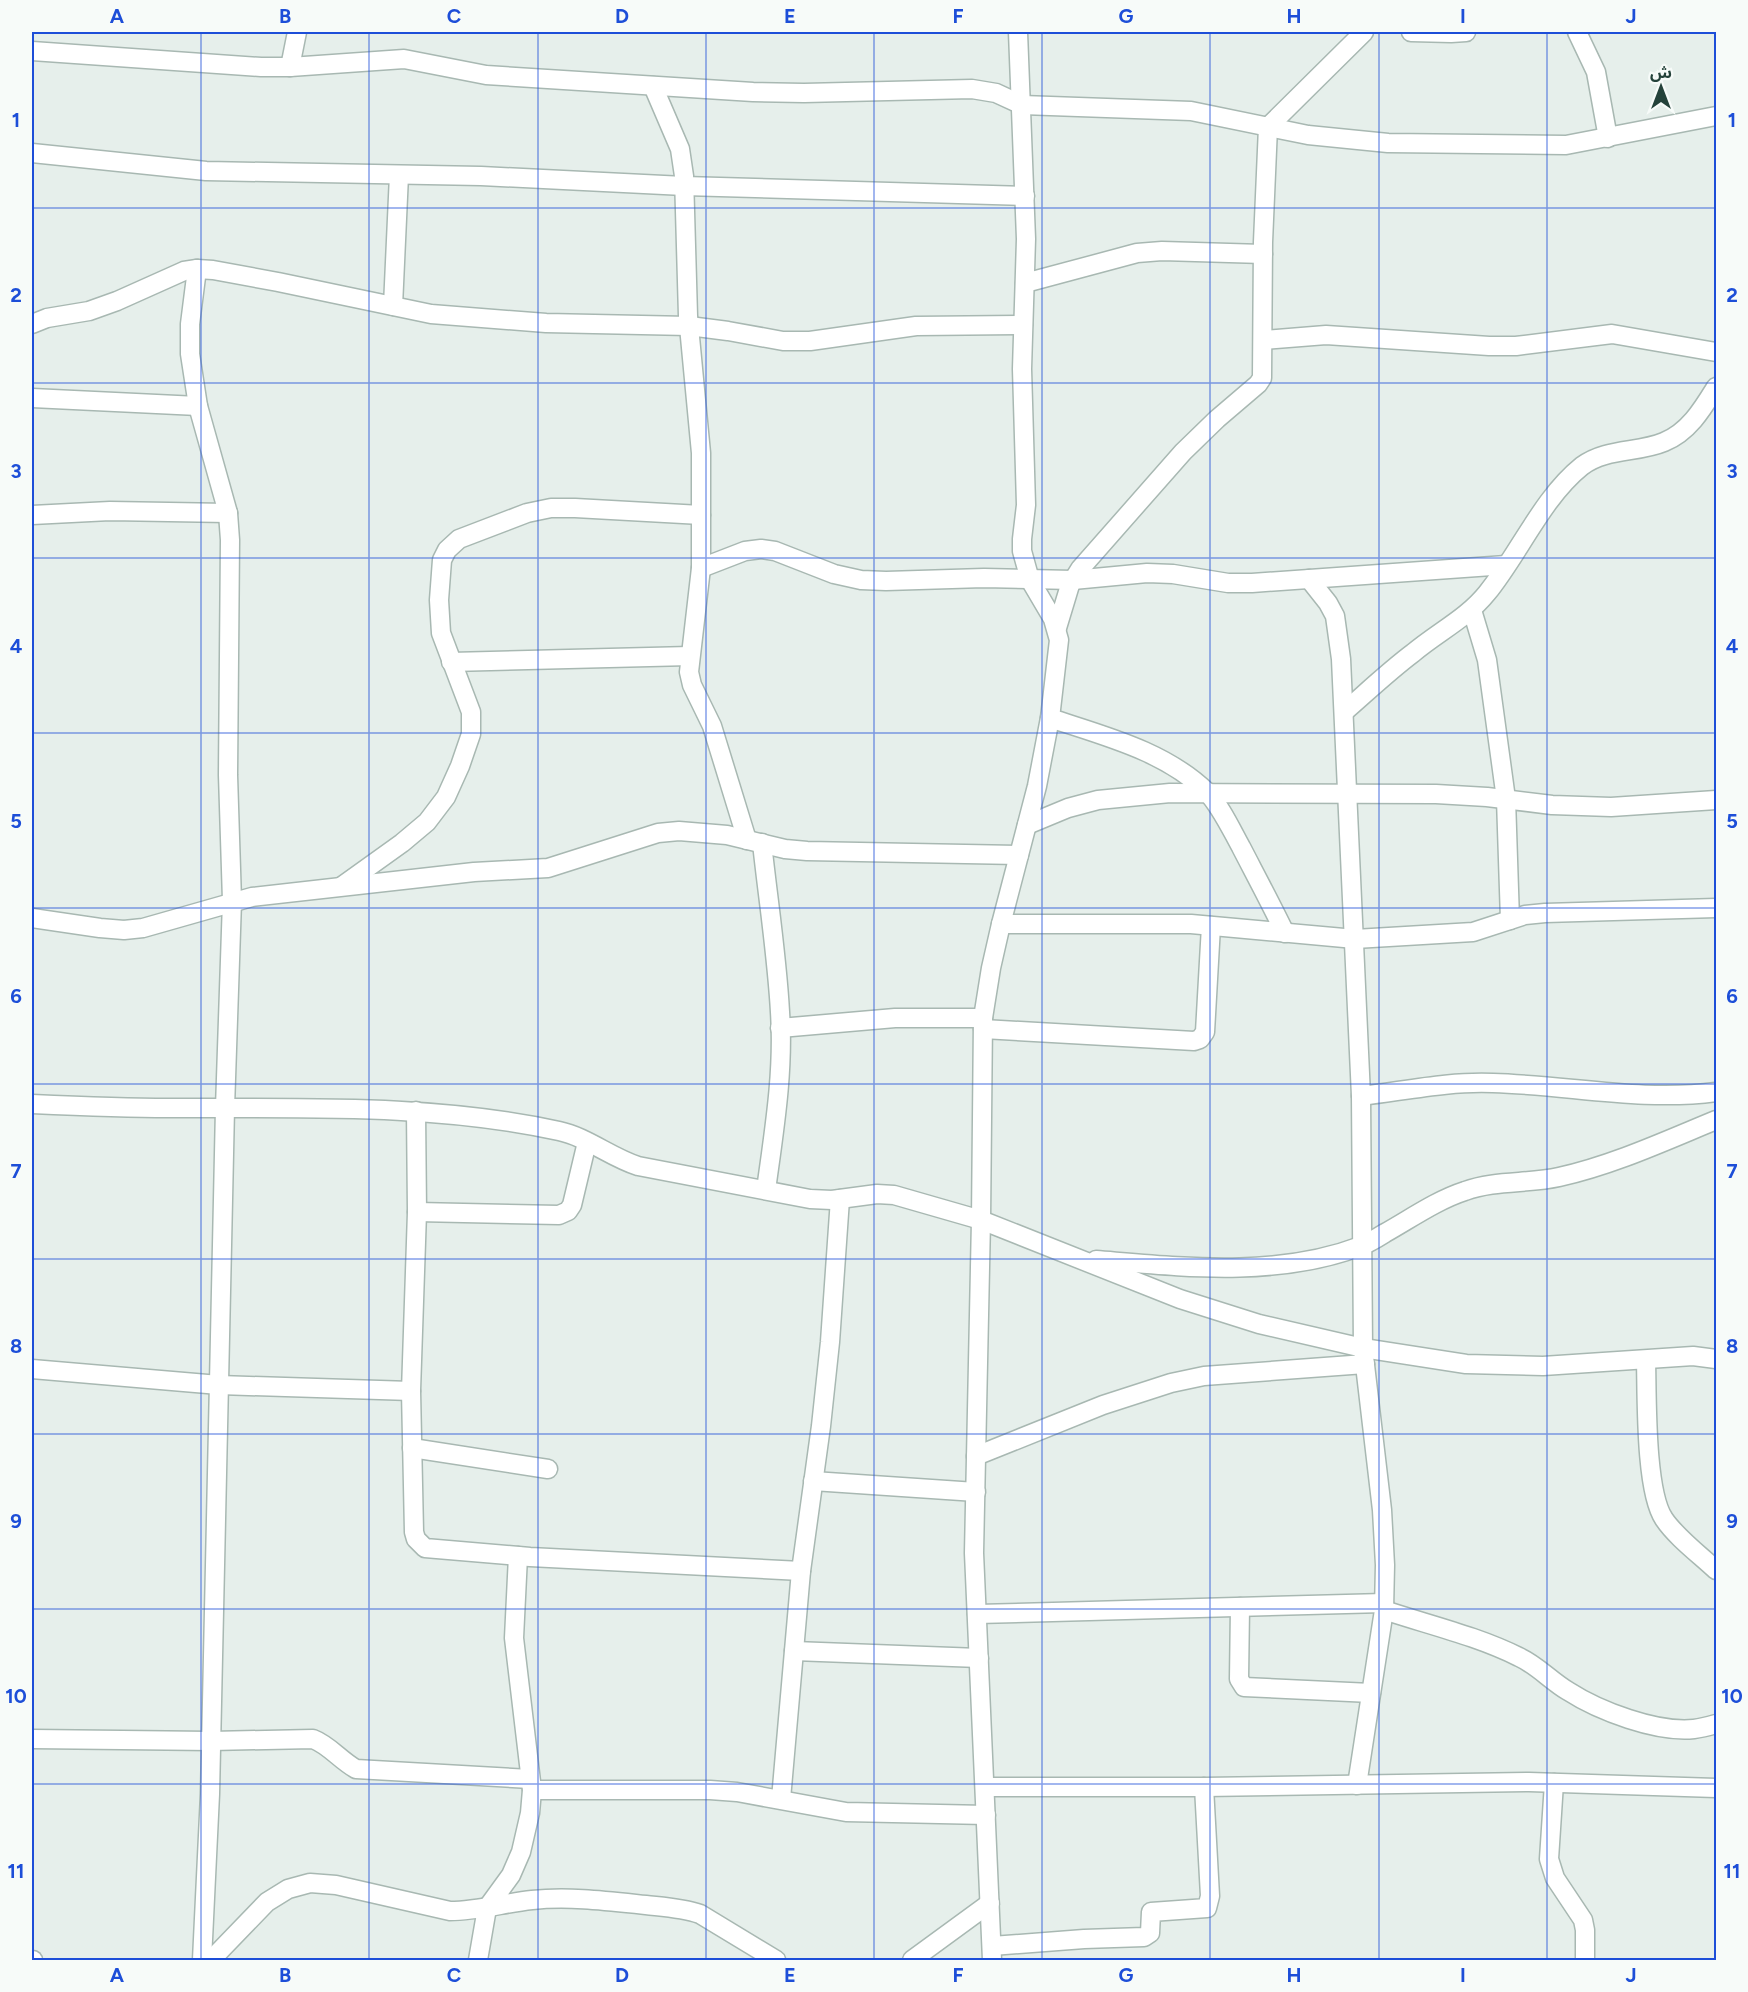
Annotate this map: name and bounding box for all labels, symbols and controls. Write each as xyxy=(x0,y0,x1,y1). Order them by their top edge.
text: A xyxy=(110,4,125,28)
text: B xyxy=(279,4,291,28)
text: C xyxy=(447,4,461,28)
text: D xyxy=(615,4,629,28)
text: E xyxy=(784,4,796,28)
text: F xyxy=(952,4,964,28)
text: G xyxy=(1119,4,1134,28)
text: H xyxy=(1287,4,1302,28)
text: I xyxy=(1460,4,1466,28)
text: J xyxy=(1625,4,1637,28)
north arrow xyxy=(1631,57,1691,117)
text: ش xyxy=(1650,63,1672,82)
text: 1 xyxy=(12,108,20,132)
text: 1 xyxy=(1728,108,1736,132)
text: 2 xyxy=(10,283,22,307)
text: 2 xyxy=(1726,283,1738,307)
text: 3 xyxy=(10,459,22,483)
text: 3 xyxy=(1726,459,1738,483)
text: 4 xyxy=(10,634,23,658)
text: 4 xyxy=(1726,634,1739,658)
text: 5 xyxy=(10,809,22,833)
text: 5 xyxy=(1726,809,1738,833)
text: 6 xyxy=(10,984,22,1008)
text: 6 xyxy=(1726,984,1738,1008)
text: 7 xyxy=(10,1159,22,1183)
text: 7 xyxy=(1726,1159,1738,1183)
text: 8 xyxy=(10,1334,22,1358)
text: 8 xyxy=(1726,1334,1738,1358)
text: 9 xyxy=(10,1509,22,1533)
text: 9 xyxy=(1726,1509,1738,1533)
text: 10 xyxy=(5,1684,27,1708)
text: 10 xyxy=(1721,1684,1743,1708)
text: 11 xyxy=(8,1859,24,1883)
text: 11 xyxy=(1724,1859,1740,1883)
text: A xyxy=(110,1963,125,1987)
text: B xyxy=(279,1963,291,1987)
text: C xyxy=(447,1963,461,1987)
text: D xyxy=(615,1963,629,1987)
text: E xyxy=(784,1963,796,1987)
text: F xyxy=(952,1963,964,1987)
text: G xyxy=(1119,1963,1134,1987)
text: H xyxy=(1287,1963,1302,1987)
text: I xyxy=(1460,1963,1466,1987)
text: J xyxy=(1625,1963,1637,1987)

